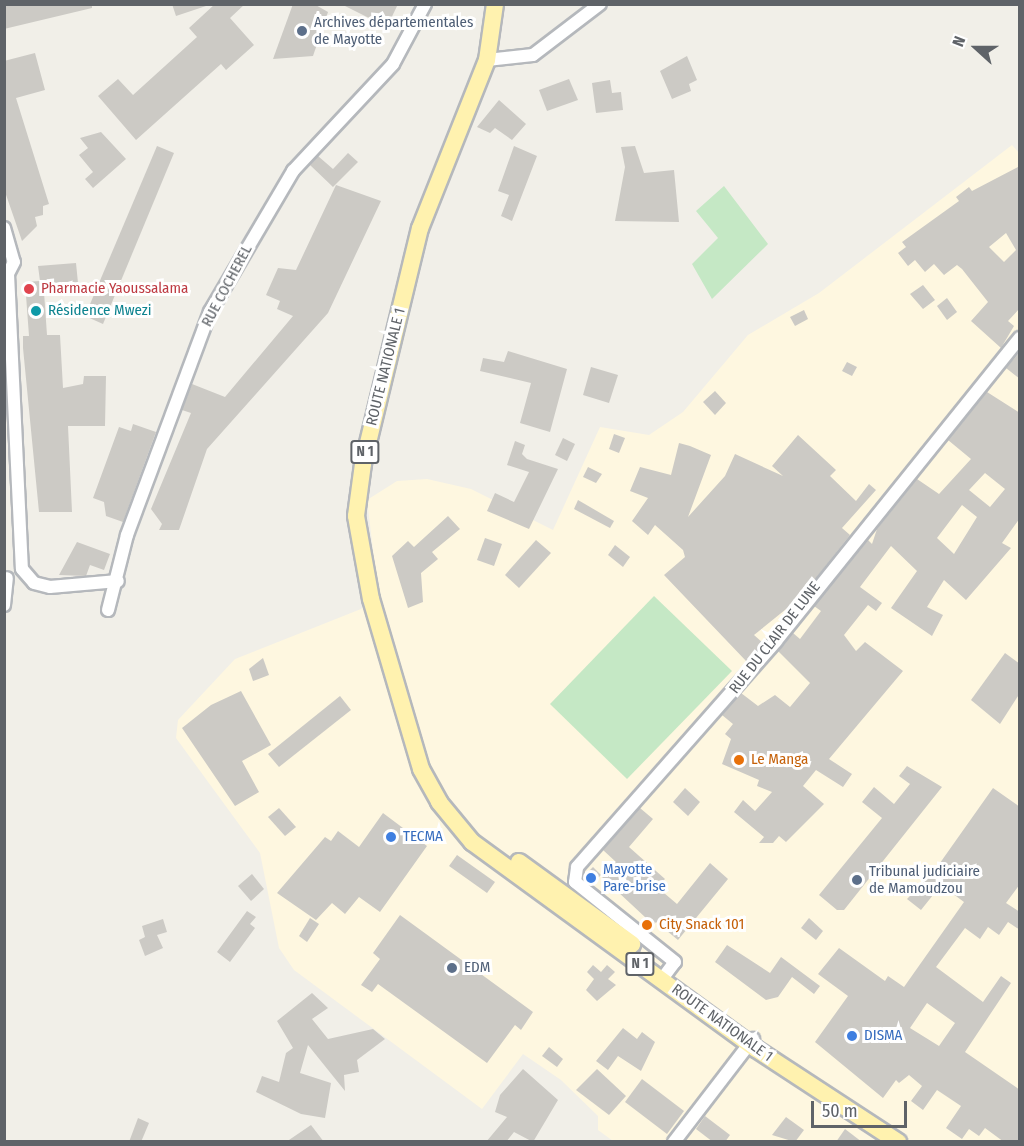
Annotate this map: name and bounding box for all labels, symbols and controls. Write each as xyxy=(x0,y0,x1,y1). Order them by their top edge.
place label: Archives départementales de Mayotte xyxy=(314,13,473,48)
north arrow xyxy=(946,18,1006,78)
marker: Archives départementales de Mayotte xyxy=(295,24,309,38)
text: N xyxy=(948,33,969,49)
street label: RUE COCHEREL xyxy=(198,242,256,330)
place label: Pharmacie Yaoussalama xyxy=(41,280,188,298)
marker: Pharmacie Yaoussalama xyxy=(22,282,36,296)
place label: Résidence Mwezi xyxy=(48,302,151,320)
marker: Résidence Mwezi xyxy=(29,304,43,318)
street label: ROUTE NATIONALE 1 xyxy=(363,306,409,428)
road number: N 1 xyxy=(350,441,380,463)
street label: RUE DU CLAIR DE LUNE xyxy=(726,579,824,697)
place label: Le Manga xyxy=(751,751,808,769)
marker: Le Manga xyxy=(732,753,746,767)
place label: TECMA xyxy=(403,828,443,846)
marker: TECMA xyxy=(384,830,398,844)
place label: Mayotte Pare-brise xyxy=(603,860,666,895)
place label: Tribunal judiciaire de Mamoudzou xyxy=(869,862,980,897)
marker: Mayotte Pare-brise xyxy=(584,871,598,885)
marker: Tribunal judiciaire de Mamoudzou xyxy=(850,873,864,887)
place label: City Snack 101 xyxy=(659,916,744,934)
marker: City Snack 101 xyxy=(640,918,654,932)
road number: N 1 xyxy=(625,953,655,975)
place label: EDM xyxy=(464,959,490,977)
marker: EDM xyxy=(445,961,459,975)
street label: ROUTE NATIONALE 1 xyxy=(668,980,776,1066)
place label: DISMA xyxy=(864,1027,902,1045)
marker: DISMA xyxy=(845,1029,859,1043)
scale bar xyxy=(814,1089,910,1127)
text: 50 m xyxy=(822,1100,858,1122)

